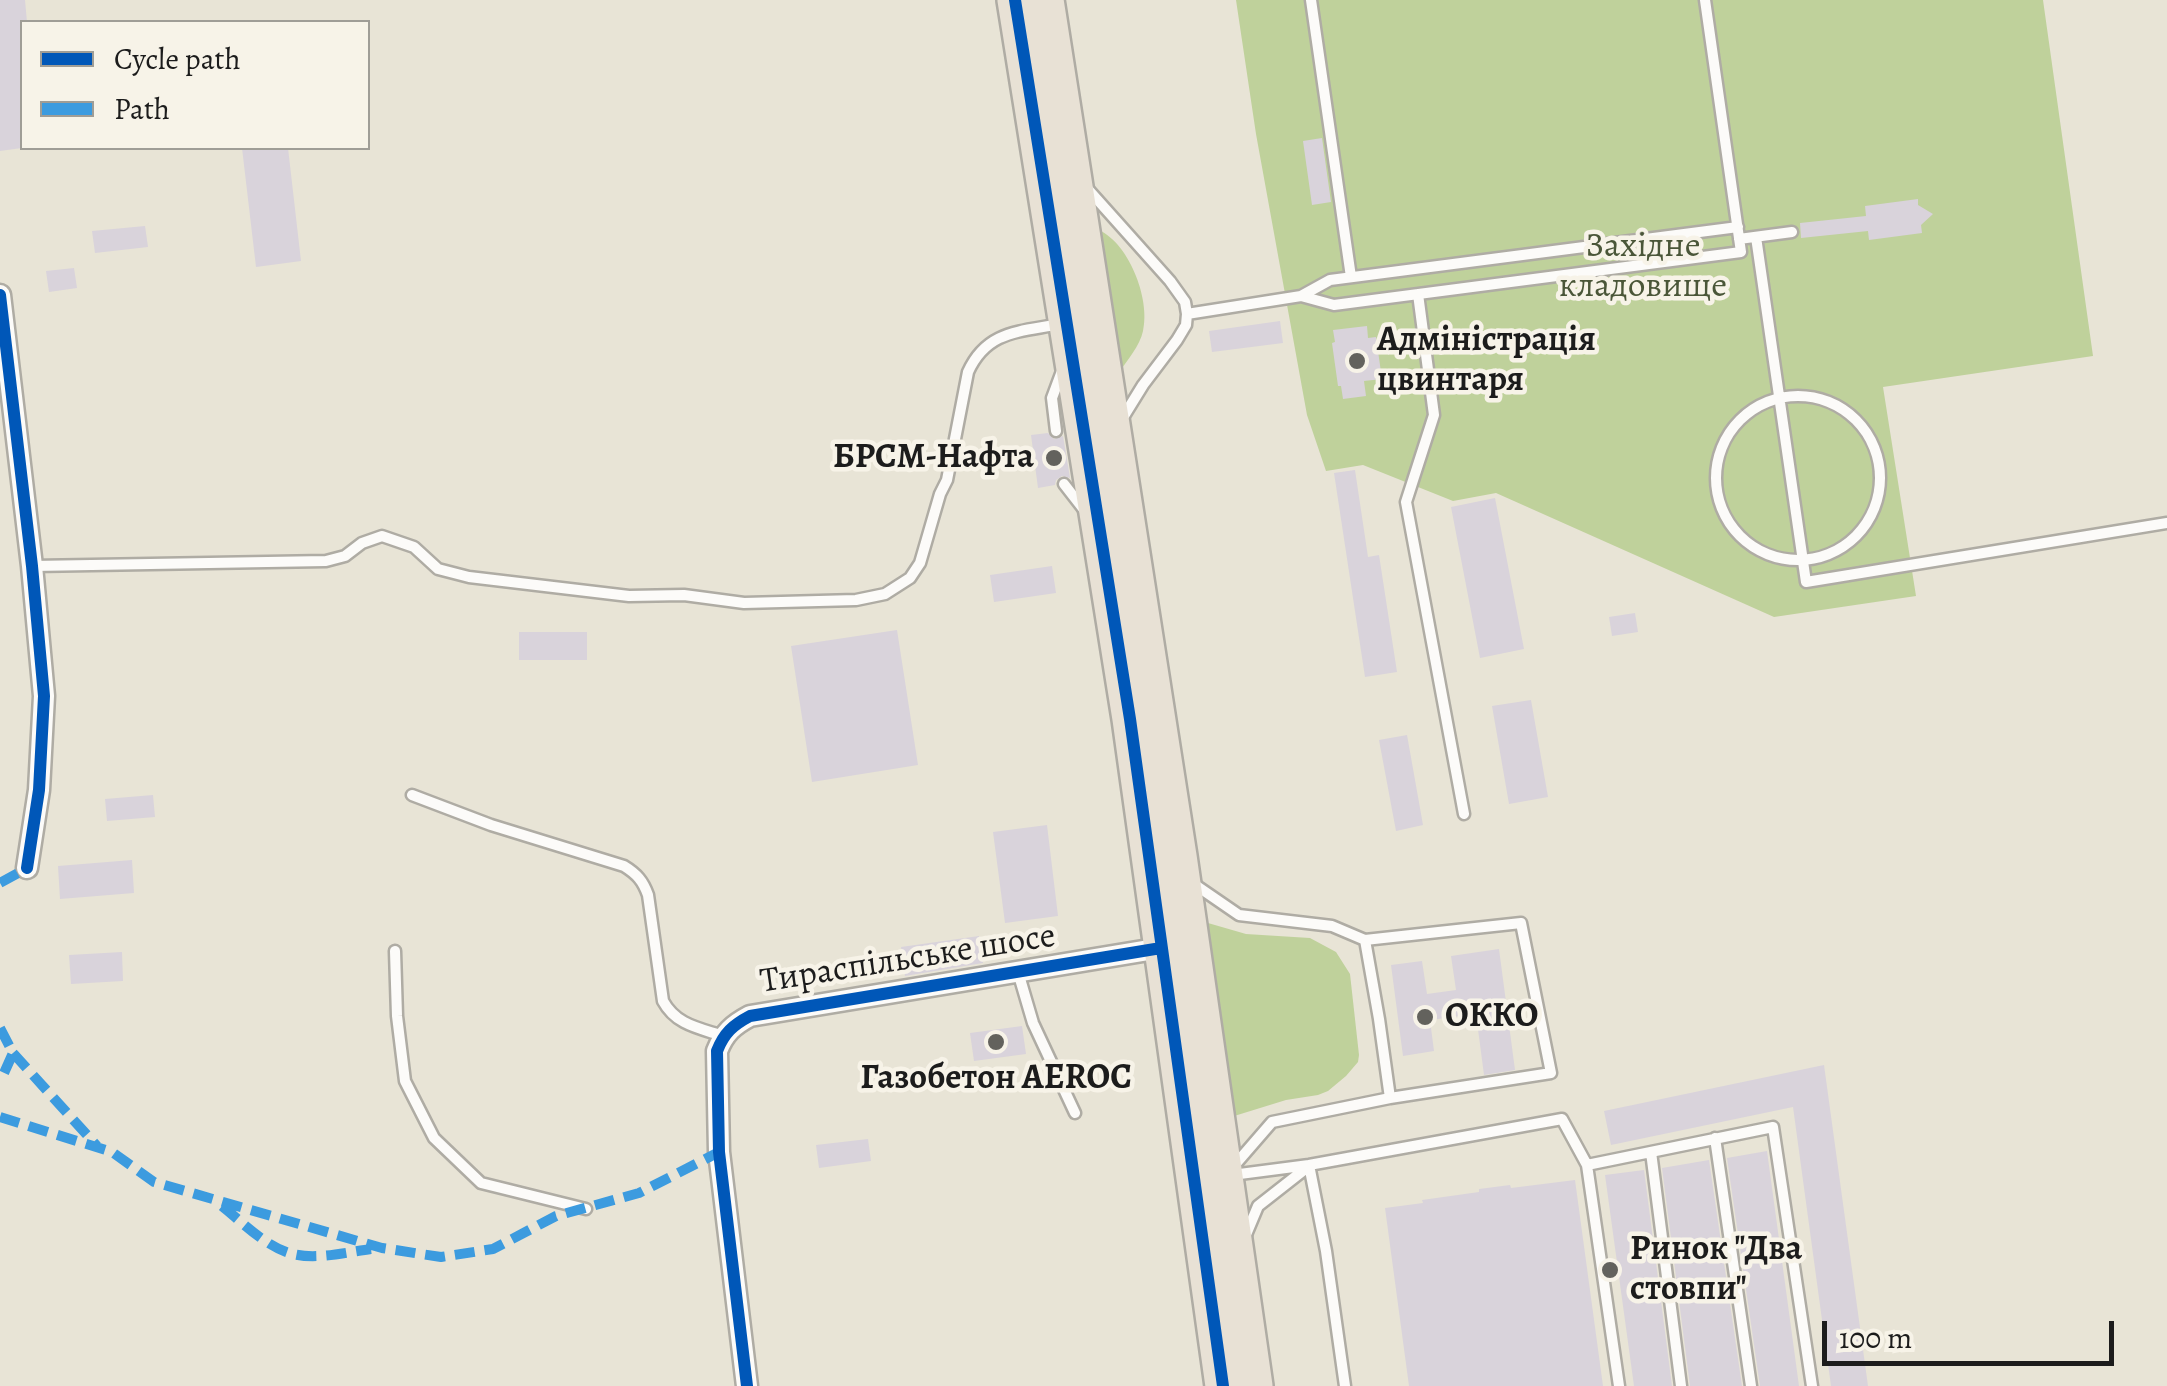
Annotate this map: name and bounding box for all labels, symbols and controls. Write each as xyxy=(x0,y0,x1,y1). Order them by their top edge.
legend xyxy=(20,20,370,150)
text: Cycle path xyxy=(114,39,241,79)
text: Path xyxy=(114,89,170,129)
park label: Західне кладовище xyxy=(1559,226,1727,308)
place label: Адміністрація цвинтаря xyxy=(1377,320,1596,402)
marker: Адміністрація цвинтаря xyxy=(1346,350,1368,372)
place label: БРСМ-Нафта xyxy=(833,437,1034,479)
marker: БРСМ-Нафта xyxy=(1043,447,1065,469)
street label: Тираспільське шосе xyxy=(757,916,1059,1004)
place label: ОККО xyxy=(1445,996,1538,1038)
marker: ОККО xyxy=(1414,1006,1436,1028)
marker: Газобетон AEROC xyxy=(985,1031,1007,1053)
place label: Газобетон AEROC xyxy=(860,1058,1132,1100)
place label: Ринок "Два стовпи" xyxy=(1630,1229,1802,1311)
marker: Ринок "Два стовпи" xyxy=(1599,1259,1621,1281)
scale bar xyxy=(1827,1301,2120,1363)
text: 100 m xyxy=(1839,1318,1912,1358)

